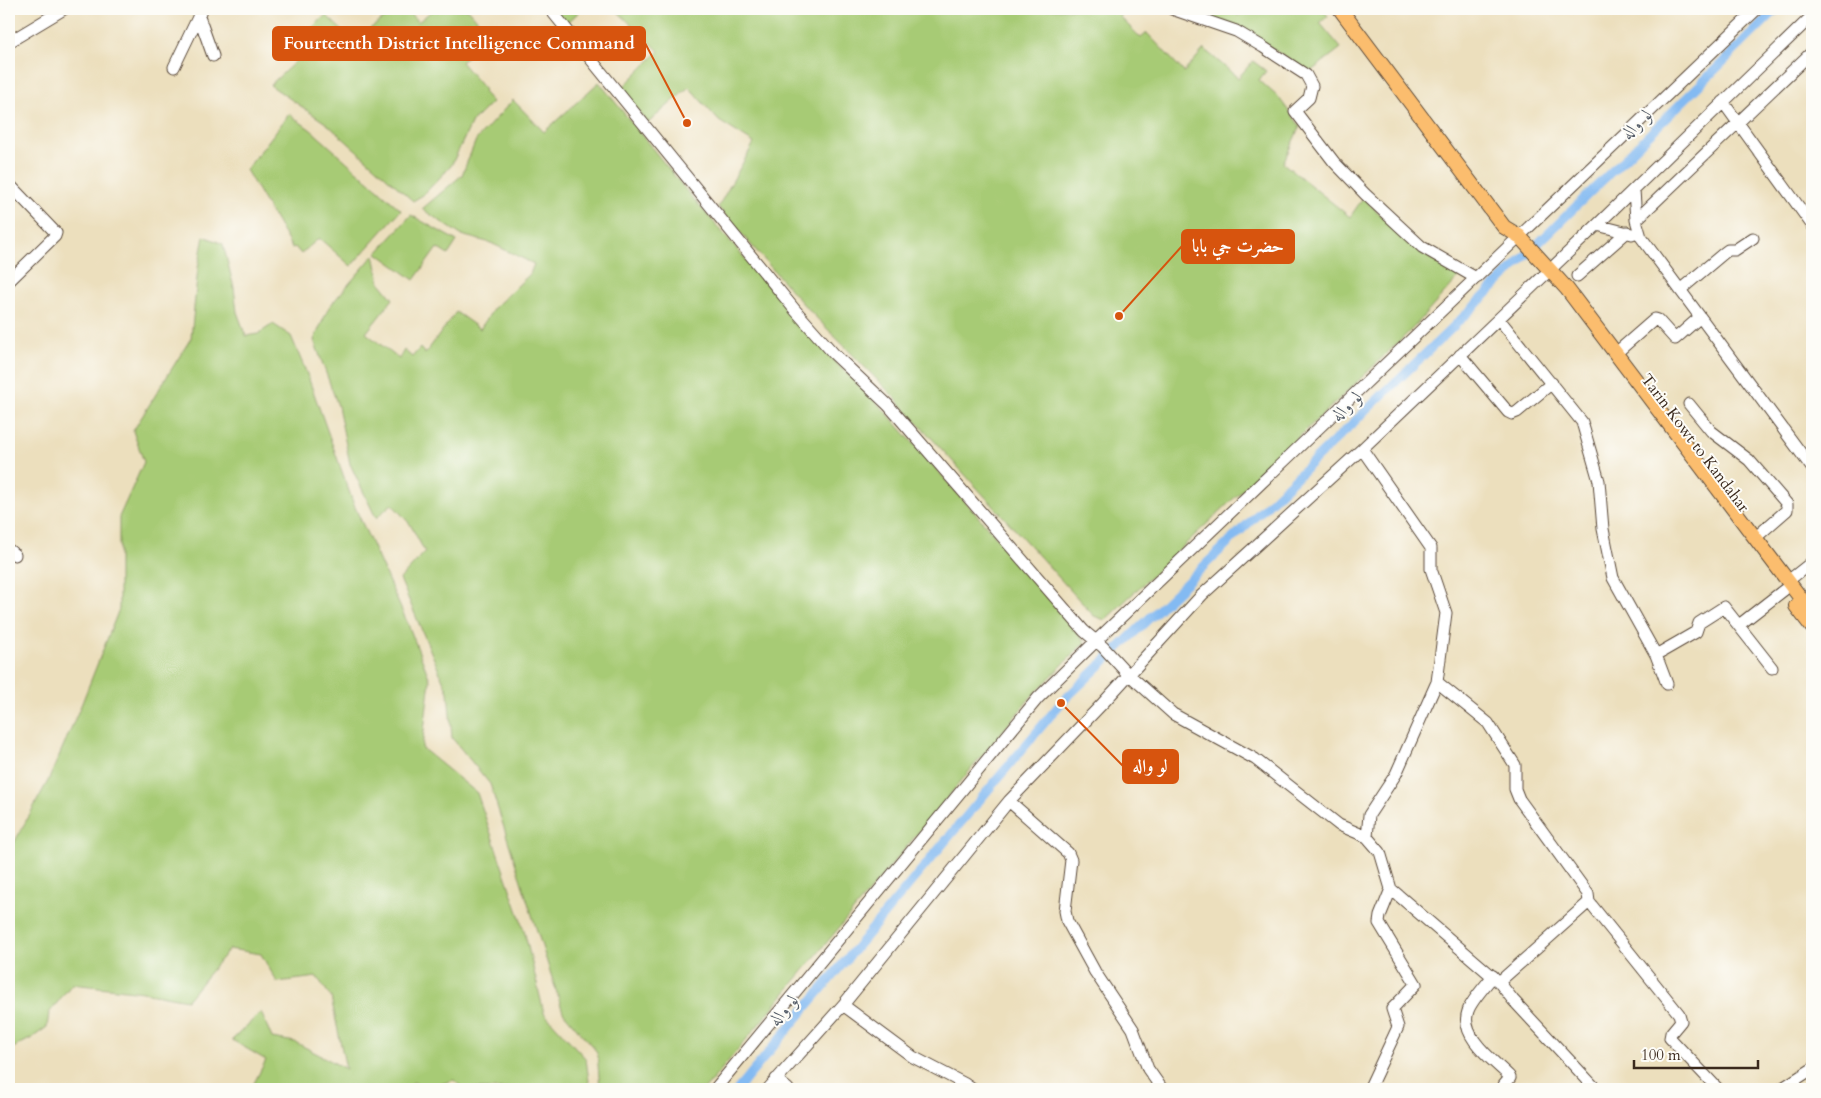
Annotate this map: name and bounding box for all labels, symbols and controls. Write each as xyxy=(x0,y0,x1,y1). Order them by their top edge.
callout: Fourteenth District Intelligence Command xyxy=(273,27,645,60)
text: Fourteenth District Intelligence Command xyxy=(283,31,636,56)
water label: لو واله xyxy=(1616,103,1658,145)
callout: حضرت جي بابا xyxy=(1182,230,1294,263)
text: حضرت جي بابا xyxy=(1192,234,1284,261)
street label: Tarin Kowt to Kandahar xyxy=(1636,369,1754,517)
water label: لو واله xyxy=(1326,385,1368,427)
callout: لو واله xyxy=(1123,750,1178,783)
text: لو واله xyxy=(1132,754,1168,779)
water label: لو واله xyxy=(763,988,805,1032)
scale bar xyxy=(1634,1038,1757,1070)
text: 100 m xyxy=(1641,1045,1681,1065)

